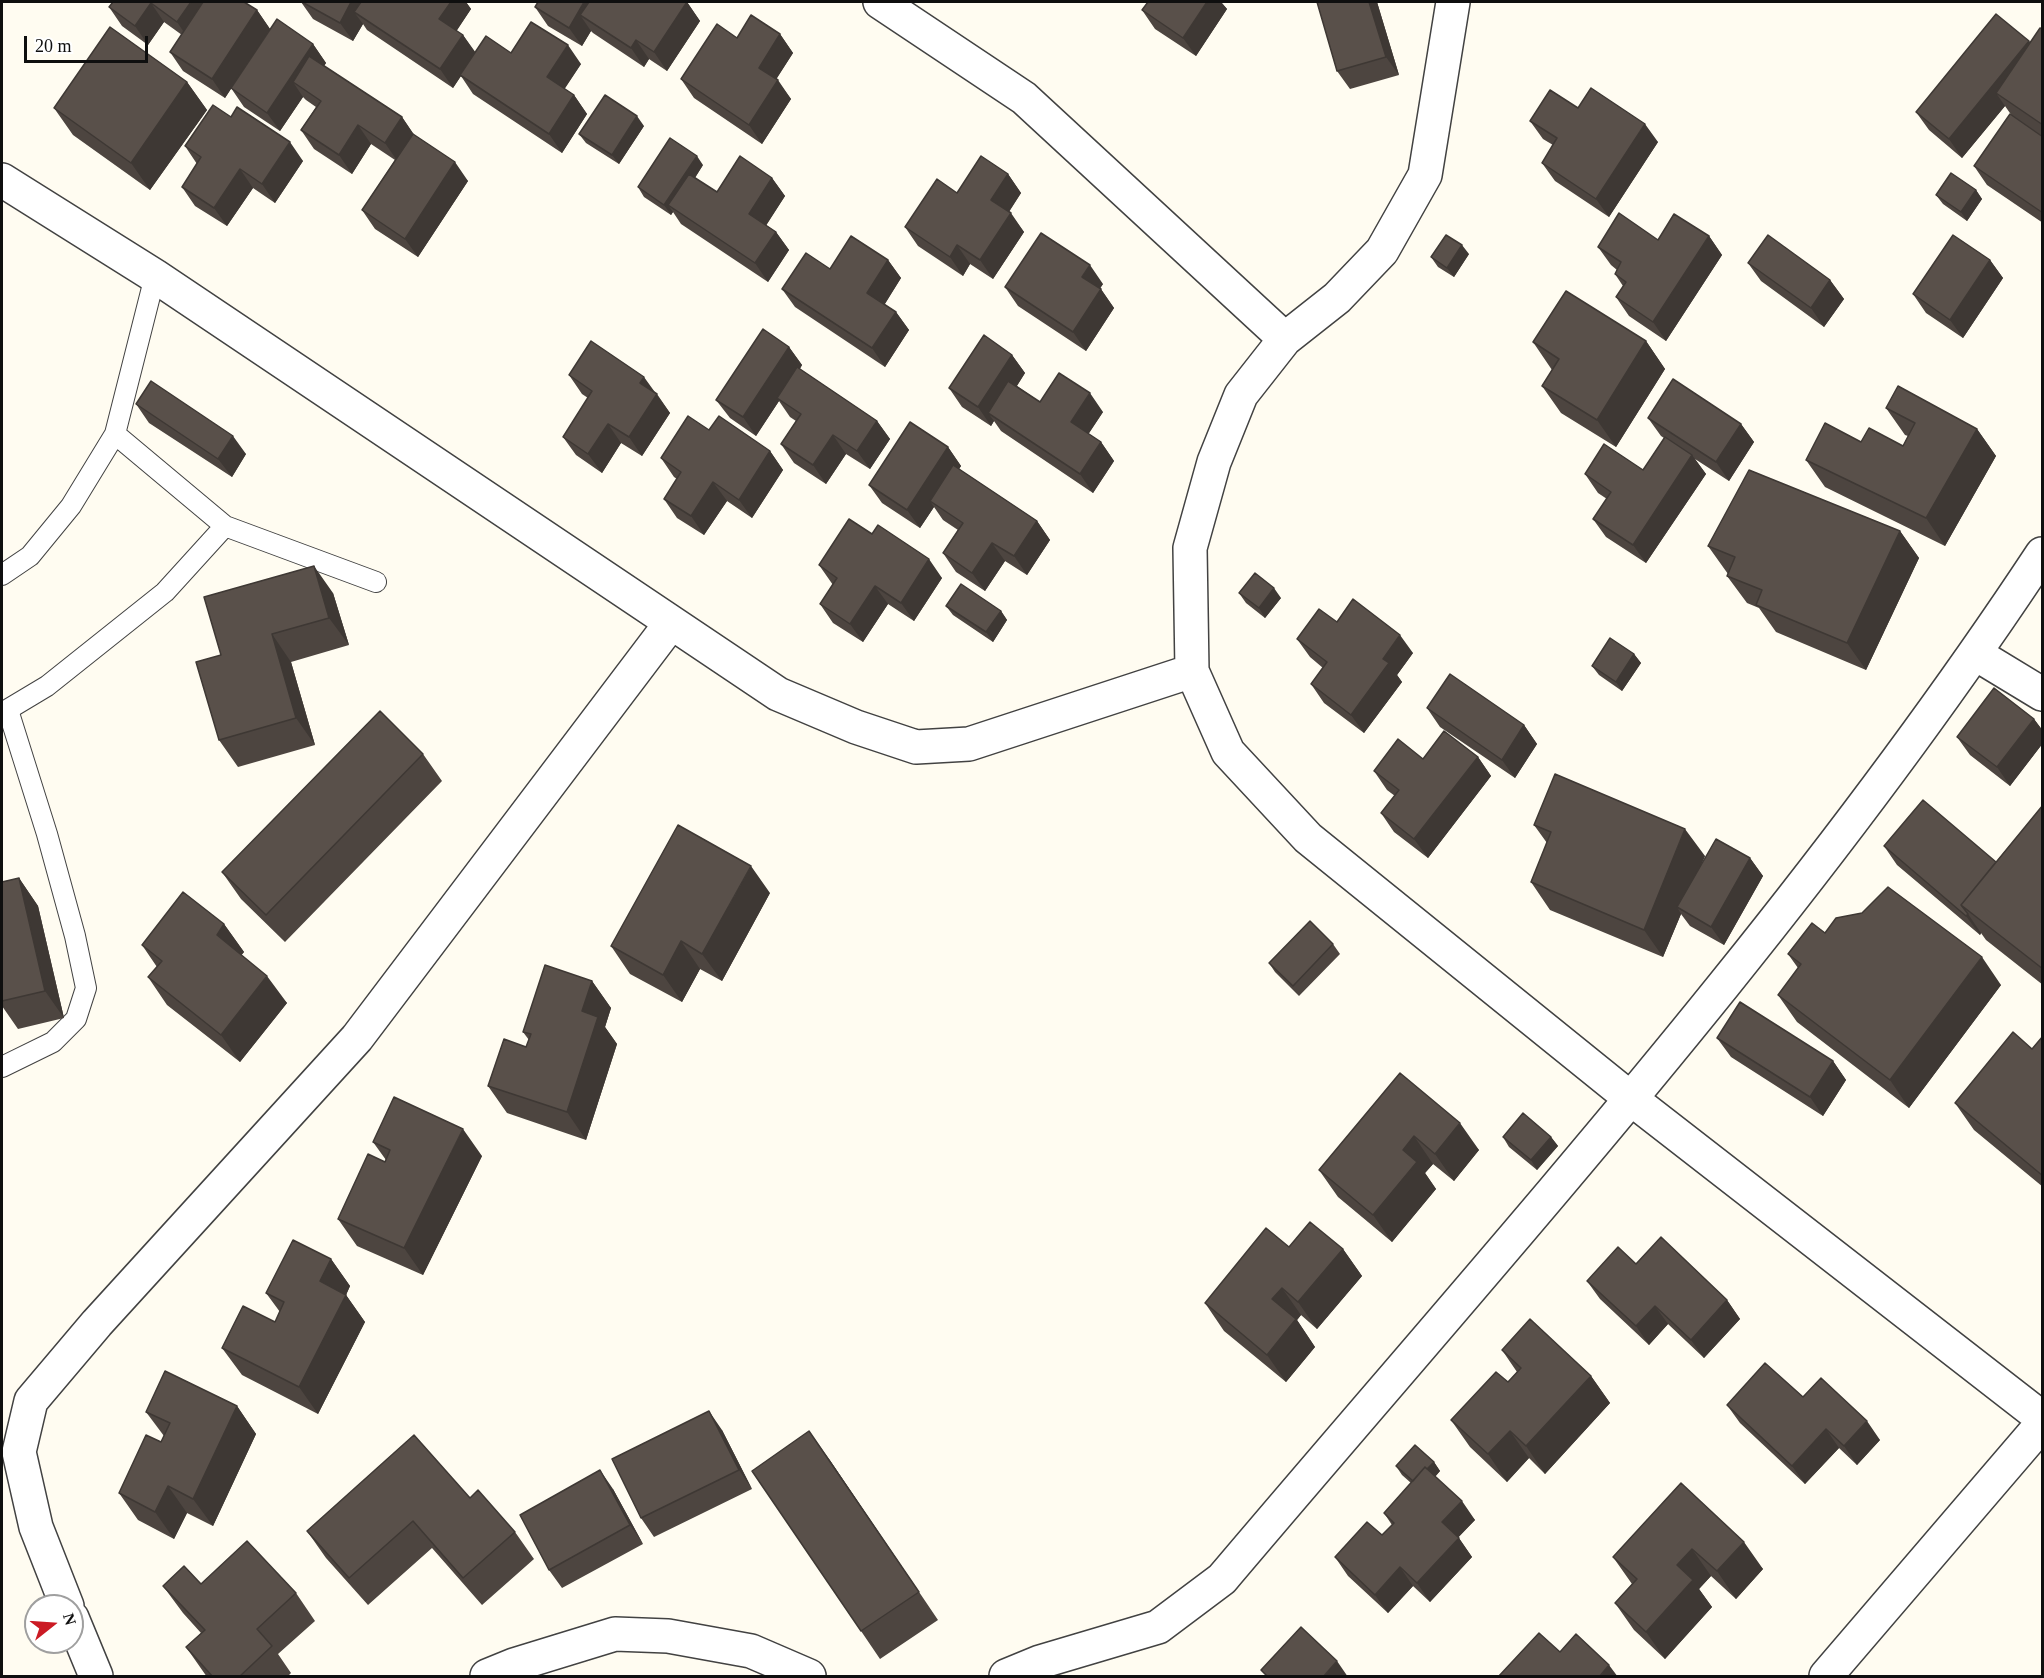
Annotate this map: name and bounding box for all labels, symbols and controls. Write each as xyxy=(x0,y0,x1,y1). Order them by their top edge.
scale bar xyxy=(27,24,152,62)
text: 20 m xyxy=(35,36,72,56)
north arrow xyxy=(24,1594,84,1654)
text: N xyxy=(60,1611,80,1627)

